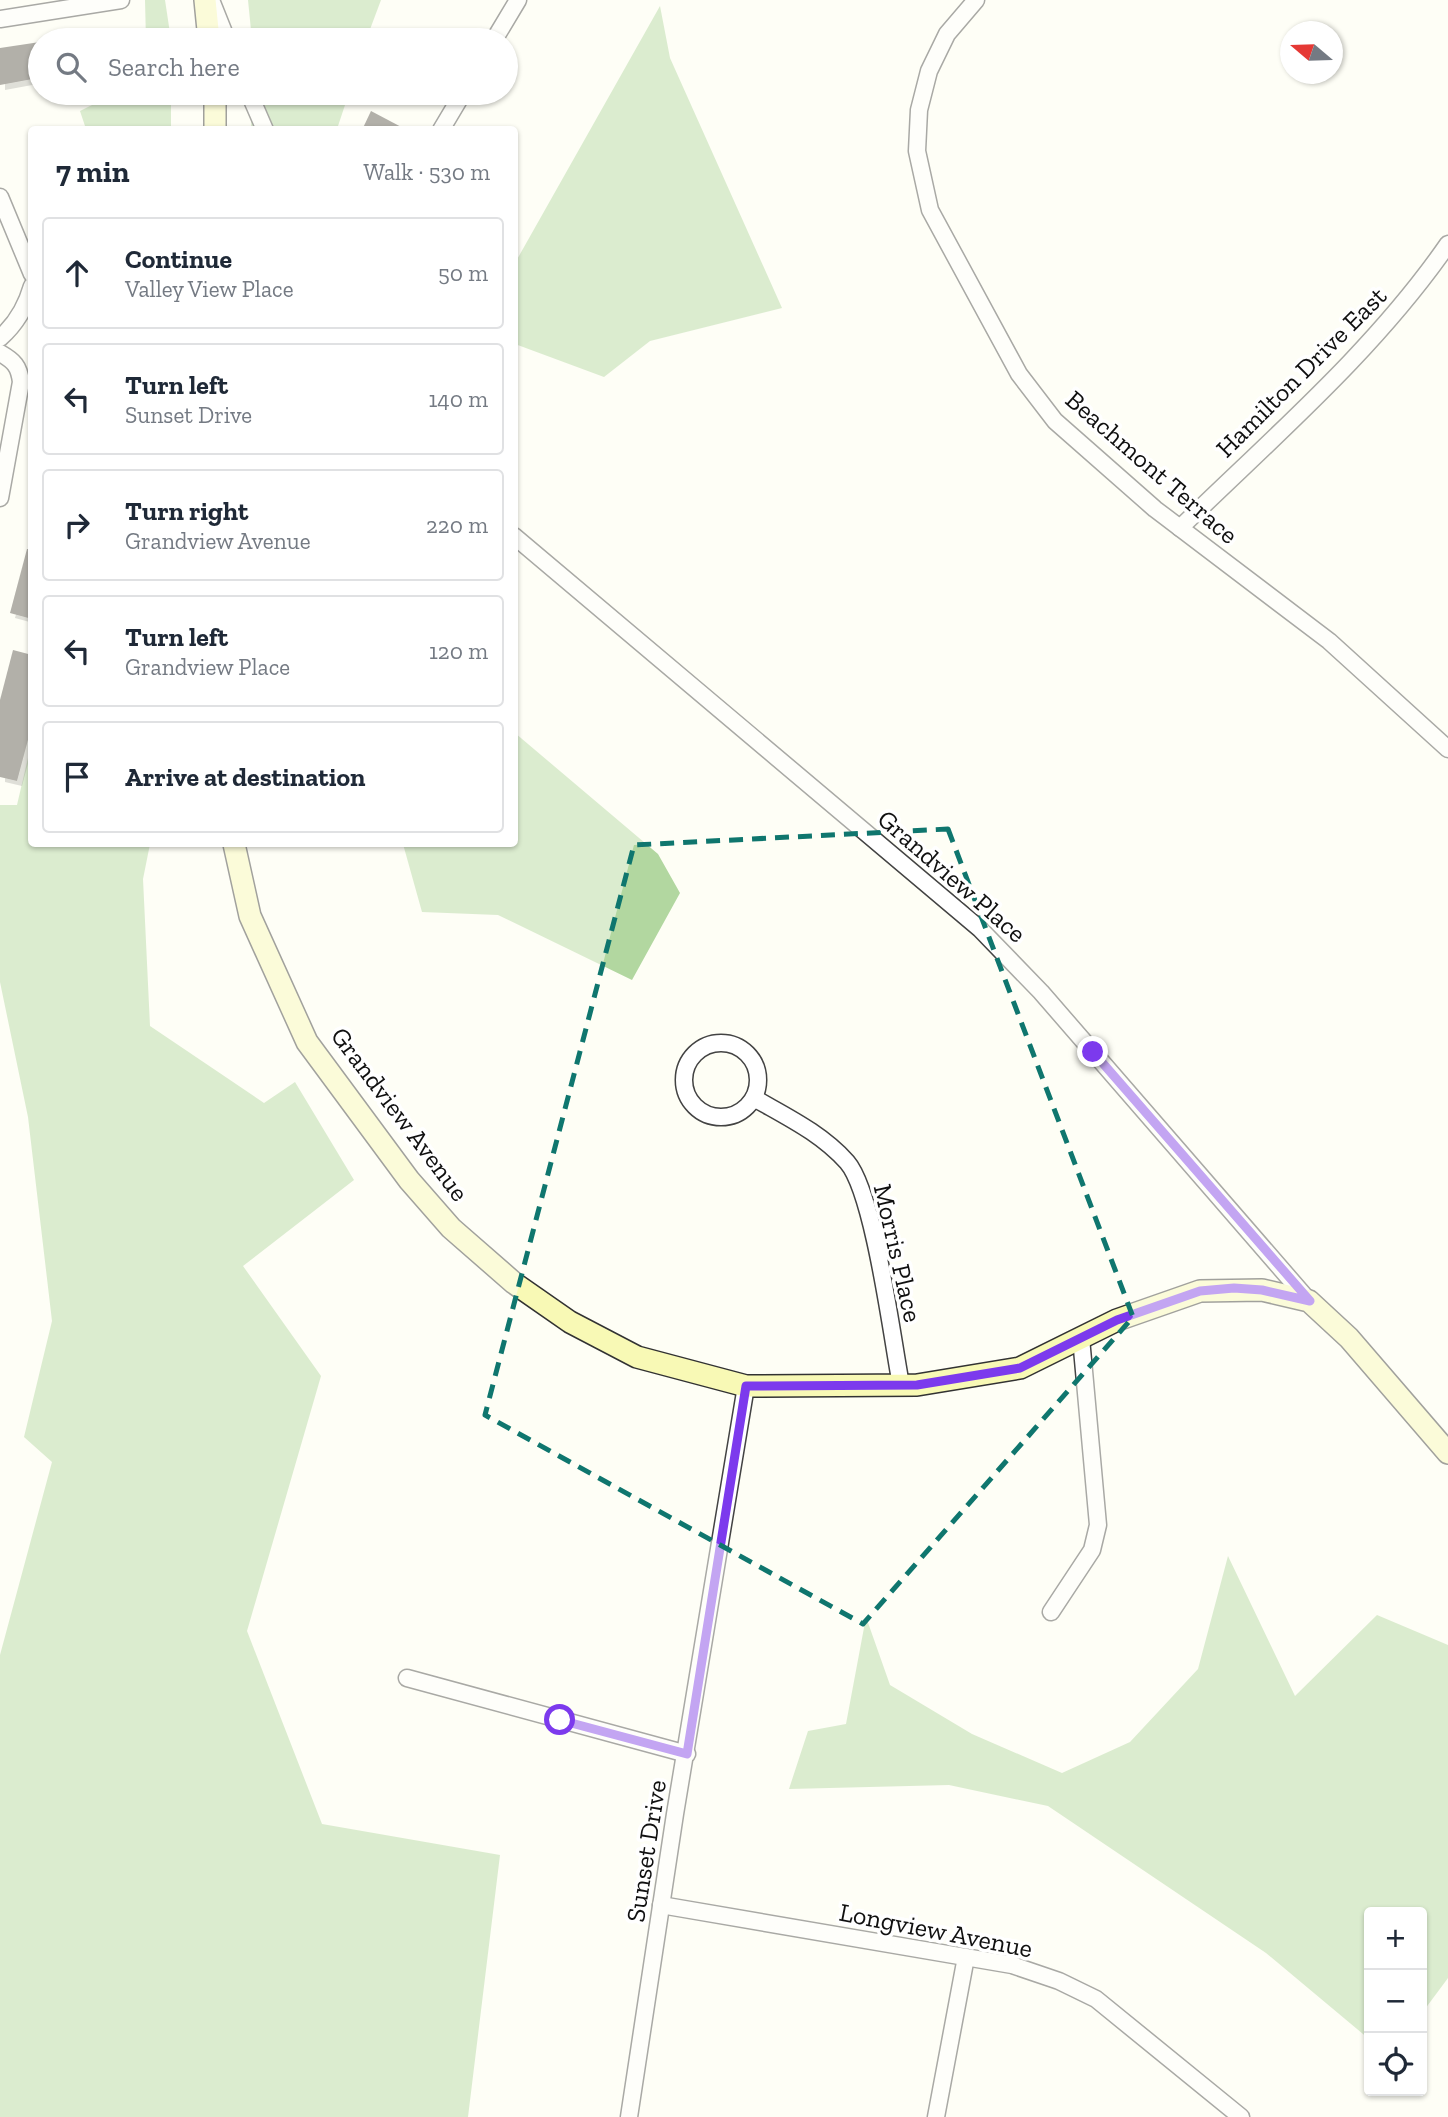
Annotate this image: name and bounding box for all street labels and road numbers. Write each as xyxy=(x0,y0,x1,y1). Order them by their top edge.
street label: Hamilton Drive East xyxy=(1209,280,1393,464)
street label: Beachmont Terrace xyxy=(1059,383,1245,551)
street label: Grandview Place xyxy=(871,803,1033,949)
street label: Grandview Avenue xyxy=(324,1021,476,1207)
street label: Morris Place xyxy=(867,1181,929,1325)
street label: Sunset Drive xyxy=(619,1778,673,1924)
street label: Longview Avenue xyxy=(837,1896,1035,1964)

